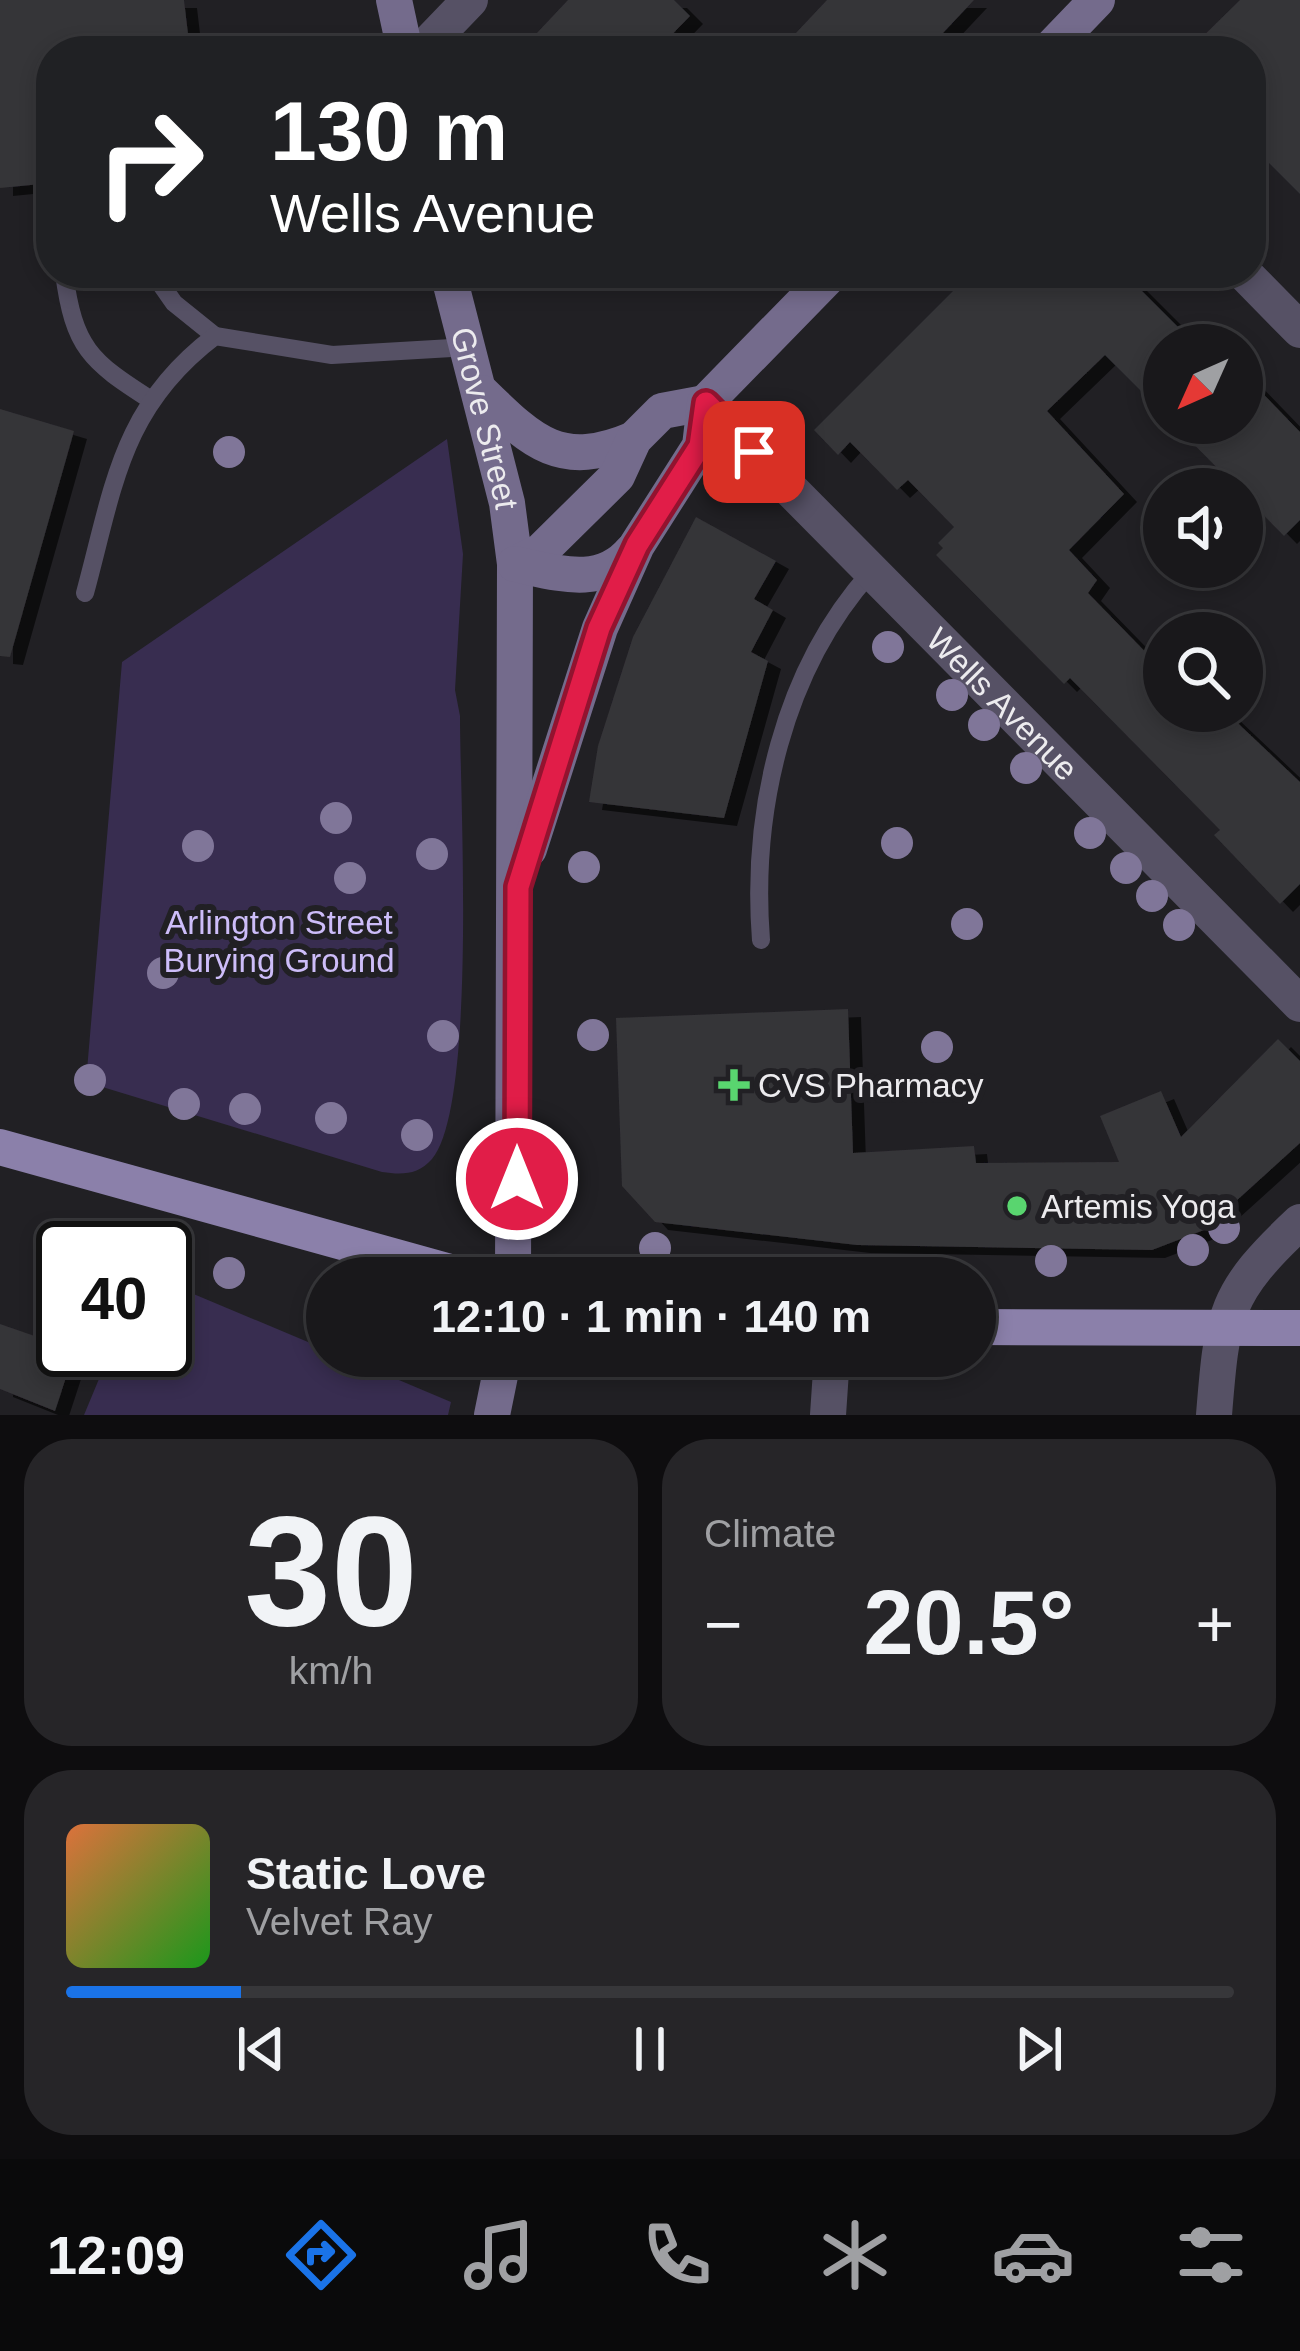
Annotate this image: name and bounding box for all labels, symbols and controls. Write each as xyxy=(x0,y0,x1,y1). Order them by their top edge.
icon: right xyxy=(72,84,228,240)
text: 130 m xyxy=(270,84,508,178)
text: Wells Avenue xyxy=(270,183,595,243)
street label: Grove Street xyxy=(444,323,526,512)
north arrow xyxy=(1143,324,1263,444)
map controls xyxy=(1143,324,1263,732)
pin xyxy=(703,401,805,503)
icon: arrive xyxy=(721,419,787,485)
button: sound xyxy=(1143,468,1263,588)
button: search xyxy=(1143,612,1263,732)
street label: Wells Avenue xyxy=(919,620,1085,788)
park label: Arlington Street Burying Ground xyxy=(163,904,395,979)
place label: CVS Pharmacy xyxy=(758,1067,984,1104)
marker: CVS Pharmacy xyxy=(721,1072,747,1098)
position arrow xyxy=(454,1116,580,1242)
place label: Artemis Yoga xyxy=(1041,1188,1236,1225)
marker: Artemis Yoga xyxy=(1004,1193,1030,1219)
speed limit sign: 40 xyxy=(36,1221,192,1377)
text: 12:10 · 1 min · 140 m xyxy=(431,1291,871,1342)
text: 30 xyxy=(244,1484,418,1658)
text: Climate xyxy=(704,1512,836,1555)
text: 20.5° xyxy=(863,1573,1075,1673)
text: − xyxy=(704,1587,743,1661)
text: + xyxy=(1195,1587,1234,1661)
text: km/h xyxy=(289,1649,373,1692)
text: Static Love xyxy=(246,1848,486,1899)
text: Velvet Ray xyxy=(246,1900,432,1943)
icon: previous xyxy=(228,2016,294,2082)
icon: pause xyxy=(617,2016,683,2082)
icon: next xyxy=(1006,2016,1072,2082)
icon: directions xyxy=(279,2213,363,2297)
icon: music xyxy=(457,2213,541,2297)
icon: phone xyxy=(635,2213,719,2297)
icon: climate xyxy=(813,2213,897,2297)
icon: car xyxy=(991,2213,1075,2297)
icon: filters xyxy=(1169,2213,1253,2297)
text: 12:09 xyxy=(47,2225,185,2285)

